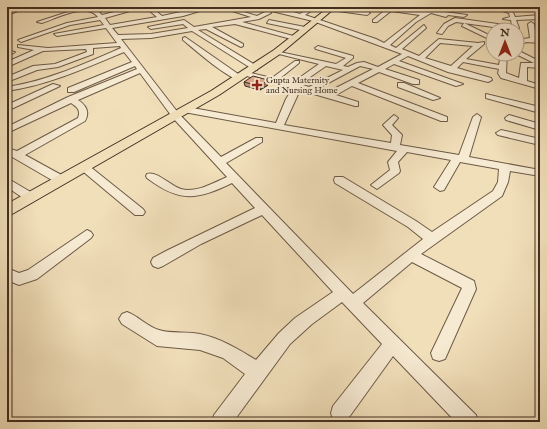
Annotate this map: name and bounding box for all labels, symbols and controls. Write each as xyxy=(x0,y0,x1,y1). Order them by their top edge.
north arrow xyxy=(485,22,525,62)
text: N xyxy=(499,26,510,40)
place label: Gupta Maternity and Nursing Home xyxy=(266,75,338,96)
marker: Gupta Maternity and Nursing Home xyxy=(251,79,263,91)

